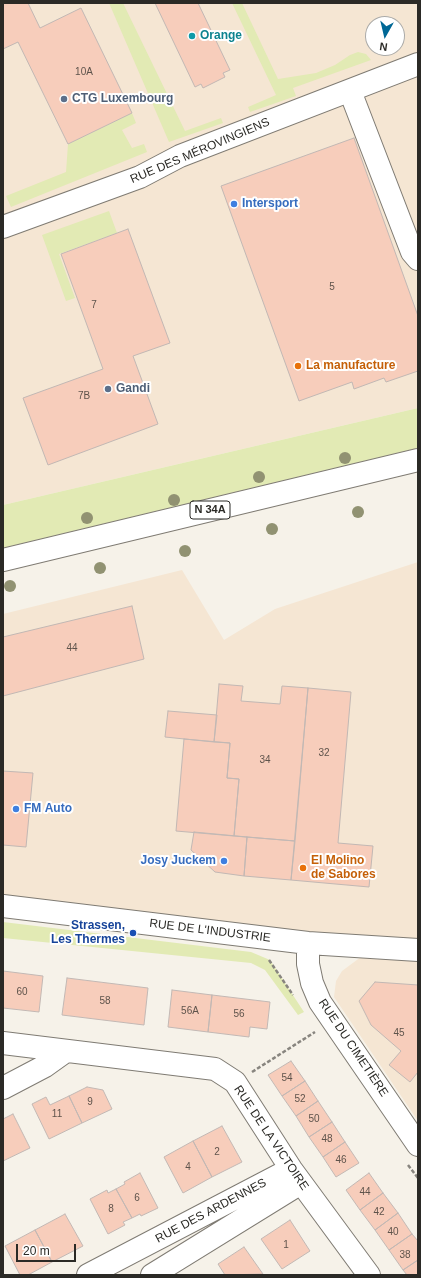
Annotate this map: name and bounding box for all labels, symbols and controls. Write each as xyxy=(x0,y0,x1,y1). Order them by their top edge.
north arrow xyxy=(365,16,405,56)
place label: Orange xyxy=(200,29,242,43)
marker: Orange xyxy=(187,31,197,41)
text: N xyxy=(379,40,388,53)
house number: 10A xyxy=(75,66,93,78)
place label: CTG Luxembourg xyxy=(72,92,173,106)
marker: CTG Luxembourg xyxy=(59,94,69,104)
street label: RUE DES MÉROVINGIENS xyxy=(128,115,272,187)
place label: Intersport xyxy=(242,197,298,211)
marker: Intersport xyxy=(229,199,239,209)
house number: 5 xyxy=(329,281,335,293)
house number: 7 xyxy=(91,299,97,311)
place label: La manufacture xyxy=(306,359,395,373)
marker: La manufacture xyxy=(293,361,303,371)
place label: Gandi xyxy=(116,382,150,396)
marker: Gandi xyxy=(103,384,113,394)
house number: 7B xyxy=(78,390,90,402)
road number: N 34A xyxy=(190,501,230,519)
house number: 44 xyxy=(66,642,78,654)
house number: 32 xyxy=(318,747,330,759)
house number: 34 xyxy=(259,754,271,766)
place label: FM Auto xyxy=(24,802,72,816)
marker: FM Auto xyxy=(11,804,21,814)
place label: Josy Juckem xyxy=(141,854,216,868)
place label: El Molino de Sabores xyxy=(311,854,376,882)
marker: Josy Juckem xyxy=(219,856,229,866)
marker: El Molino de Sabores xyxy=(298,863,308,873)
street label: RUE DE L'INDUSTRIE xyxy=(148,916,272,946)
place label: Strassen, Les Thermes xyxy=(51,919,125,947)
marker: Strassen, Les Thermes xyxy=(128,928,138,938)
house number: 60 xyxy=(16,986,28,998)
house number: 58 xyxy=(99,995,111,1007)
street label: RUE DU CIMETIÈRE xyxy=(315,996,391,1100)
house number: 56A xyxy=(181,1005,199,1017)
house number: 56 xyxy=(233,1008,245,1020)
house number: 45 xyxy=(393,1027,405,1039)
house number: 54 xyxy=(281,1072,293,1084)
street label: RUE DE LA VICTOIRE xyxy=(231,1083,311,1193)
house number: 52 xyxy=(294,1093,306,1105)
house number: 9 xyxy=(87,1096,93,1108)
house number: 11 xyxy=(52,1108,62,1120)
house number: 50 xyxy=(308,1113,320,1125)
house number: 48 xyxy=(321,1133,333,1145)
house number: 2 xyxy=(214,1146,220,1158)
house number: 46 xyxy=(335,1154,347,1166)
house number: 4 xyxy=(185,1161,191,1173)
street label: RUE DES ARDENNES xyxy=(153,1176,269,1246)
house number: 44 xyxy=(359,1186,371,1198)
house number: 6 xyxy=(134,1192,140,1204)
house number: 8 xyxy=(108,1203,114,1215)
house number: 42 xyxy=(373,1206,385,1218)
house number: 40 xyxy=(387,1226,399,1238)
scale bar xyxy=(18,1236,78,1262)
house number: 1 xyxy=(283,1239,289,1251)
text: 20 m xyxy=(23,1244,50,1258)
house number: 38 xyxy=(399,1249,411,1261)

